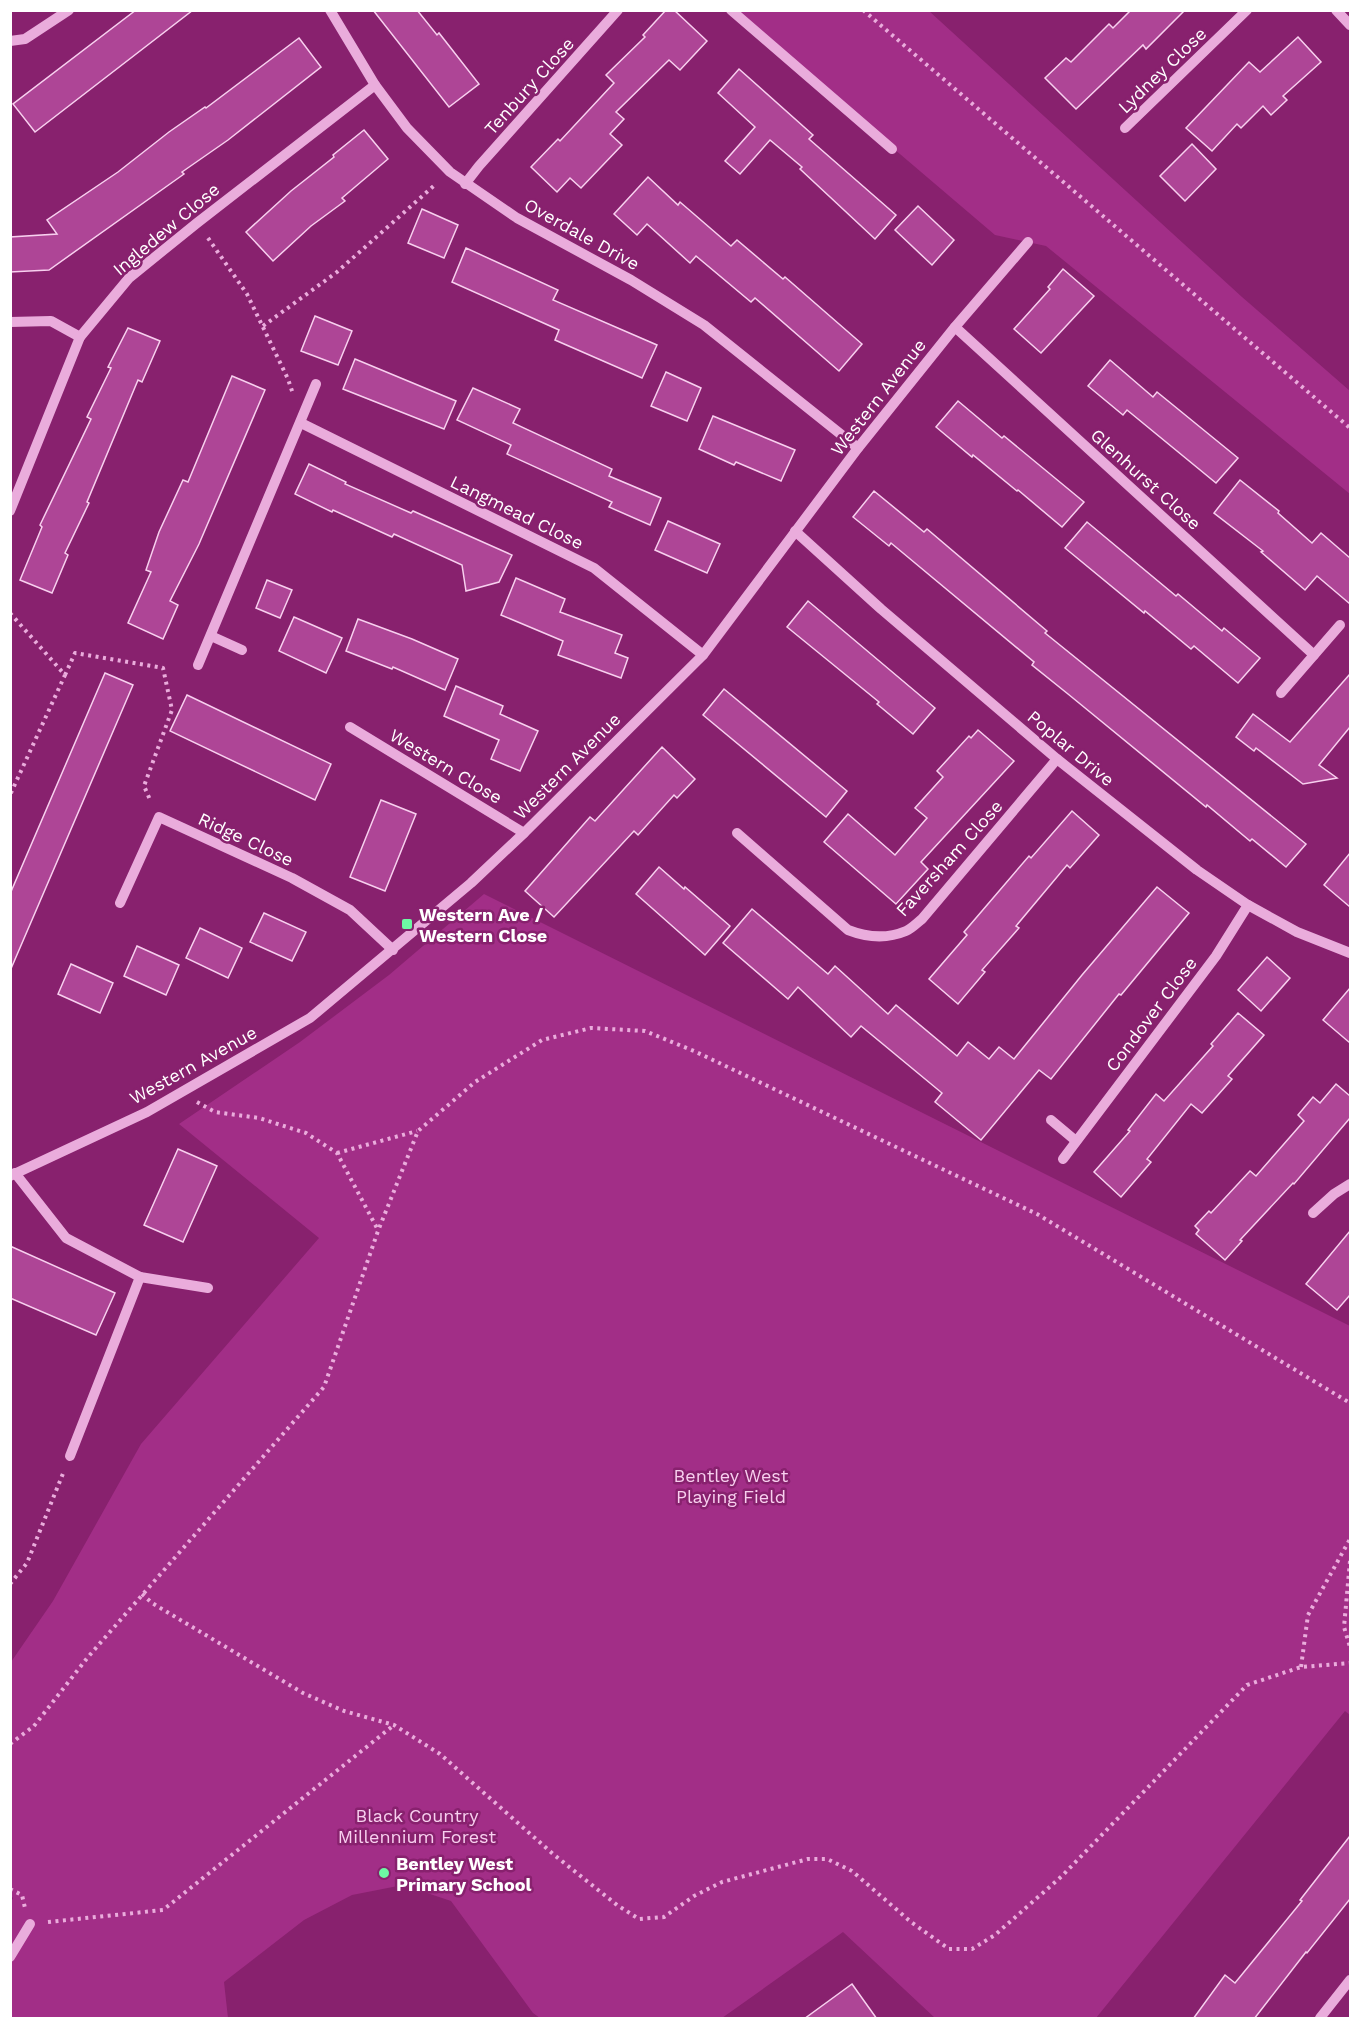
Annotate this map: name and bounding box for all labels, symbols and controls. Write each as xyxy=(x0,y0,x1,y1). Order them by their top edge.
street label: Lydney Close xyxy=(1114,23,1210,117)
street label: Tenbury Close xyxy=(480,33,578,139)
street label: Ingledew Close xyxy=(108,178,224,280)
street label: Overdale Drive xyxy=(521,194,643,274)
street label: Western Avenue xyxy=(826,335,930,459)
street label: Glenhurst Close xyxy=(1087,424,1205,534)
street label: Langmead Close xyxy=(447,471,587,553)
street label: Poplar Drive xyxy=(1023,706,1119,790)
street label: Western Avenue xyxy=(509,708,625,824)
street label: Western Close xyxy=(386,724,506,808)
street label: Faversham Close xyxy=(891,795,1007,921)
street label: Ridge Close xyxy=(195,808,297,870)
place label: Western Ave / Western Close xyxy=(419,904,547,946)
marker: Western Ave / Western Close xyxy=(400,917,414,931)
street label: Condover Close xyxy=(1101,953,1201,1075)
street label: Western Avenue xyxy=(126,1021,260,1109)
park label: Bentley West Playing Field xyxy=(674,1465,789,1507)
park label: Black Country Millennium Forest xyxy=(338,1805,497,1847)
place label: Bentley West Primary School xyxy=(396,1853,532,1895)
marker: Bentley West Primary School xyxy=(377,1866,391,1880)

